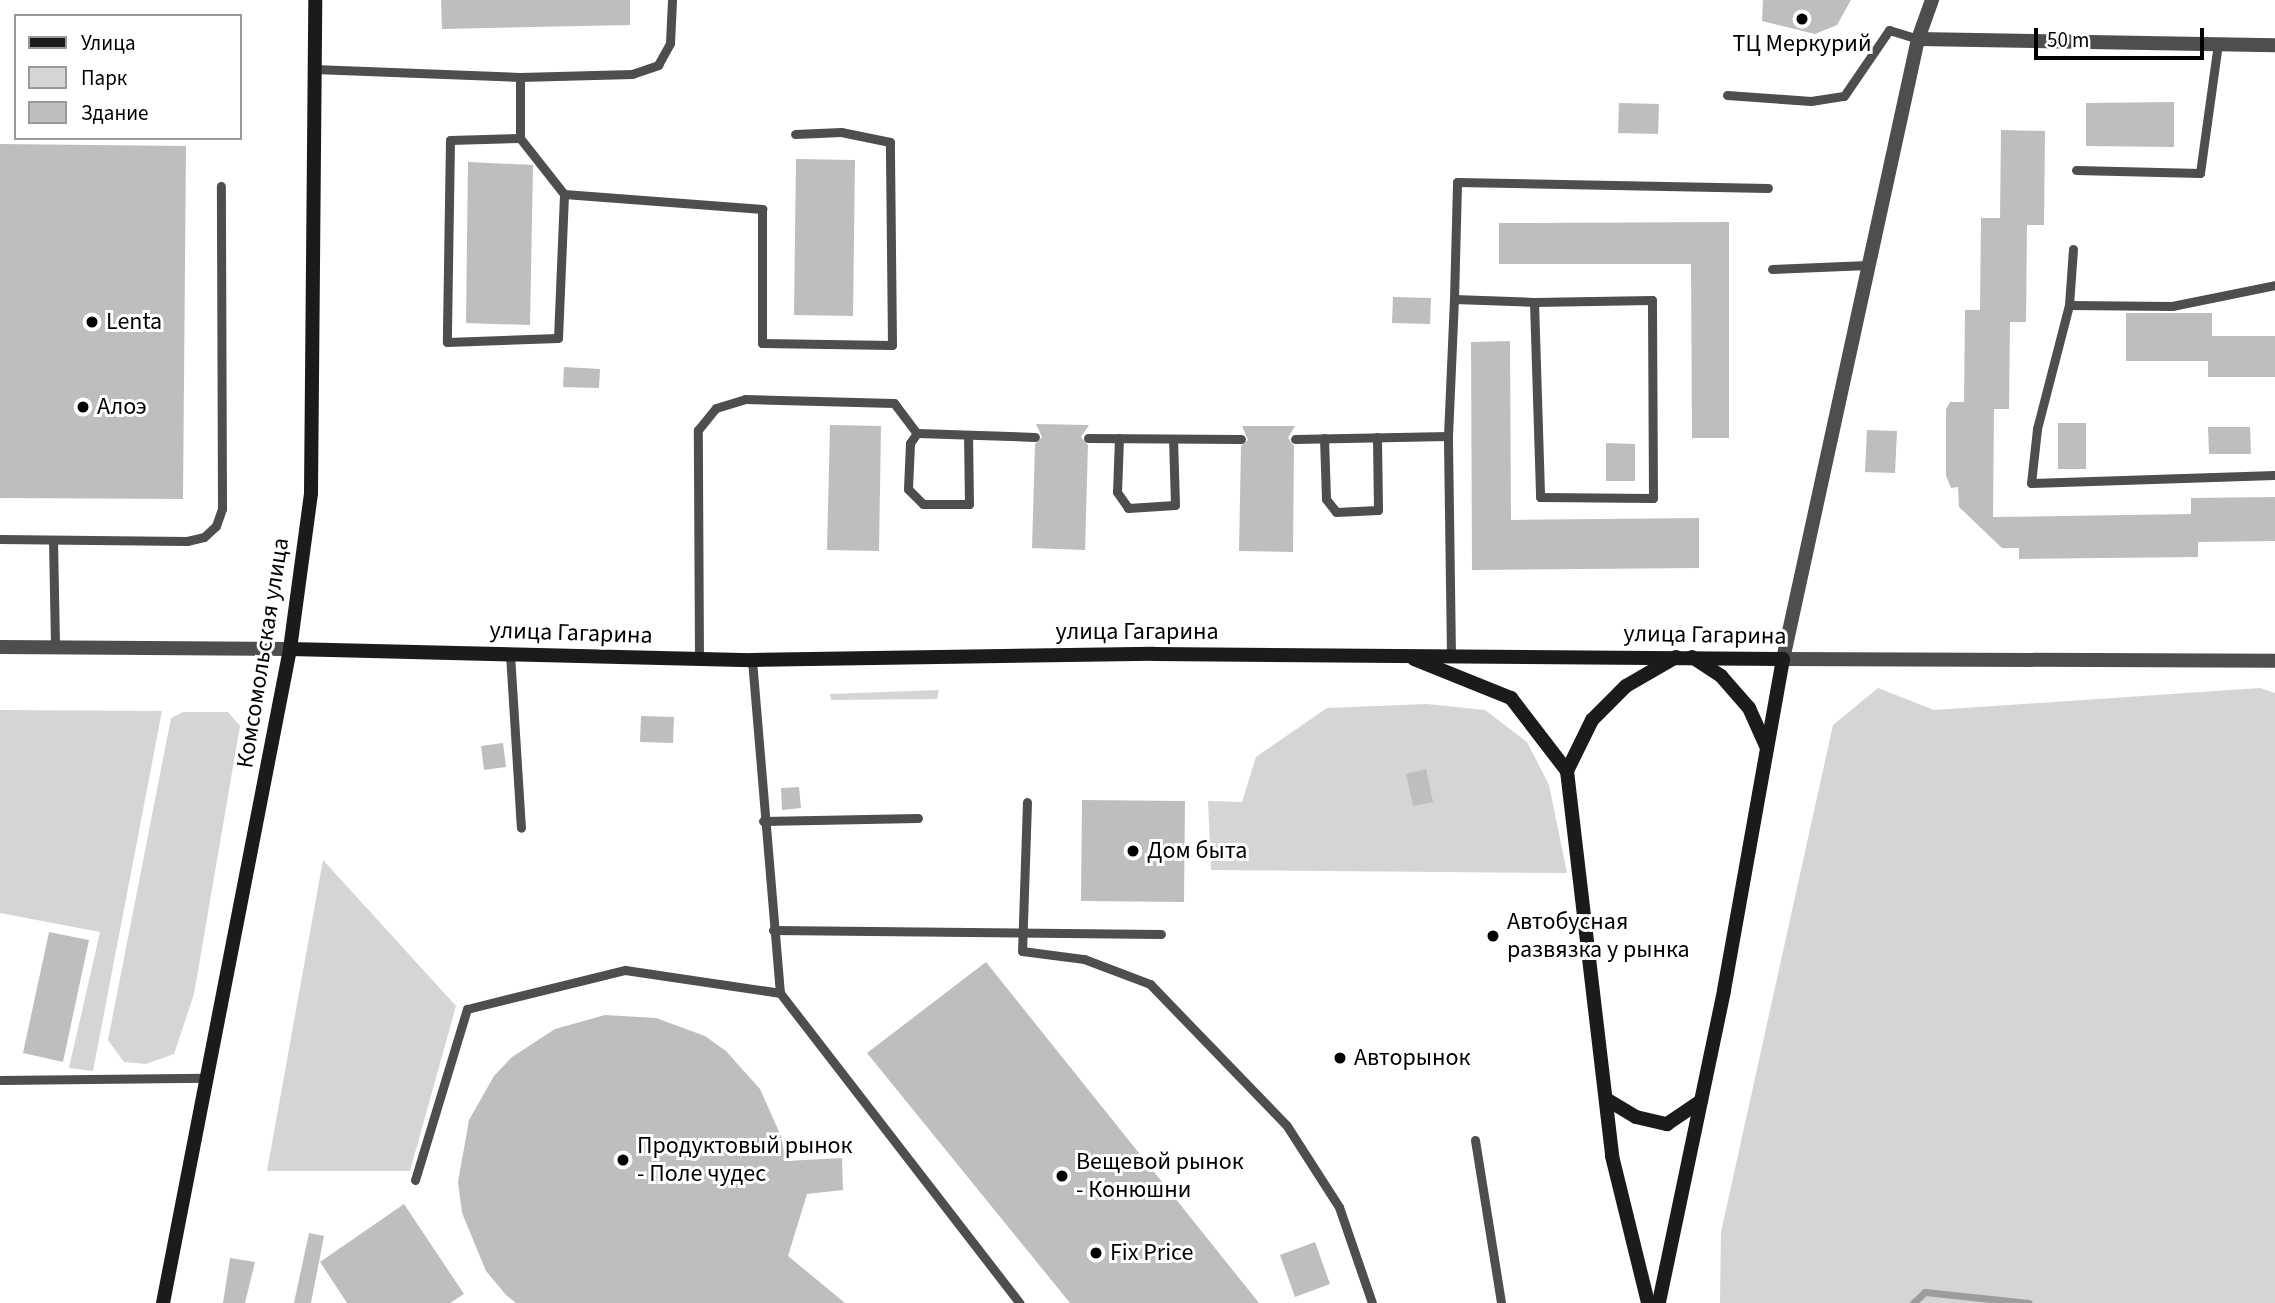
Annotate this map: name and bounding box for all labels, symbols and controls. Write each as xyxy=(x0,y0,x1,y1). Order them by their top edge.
marker: ТЦ Меркурий xyxy=(1794,11,1810,27)
legend xyxy=(14,14,242,140)
scale bar xyxy=(2037,14,2207,58)
text: 50 m xyxy=(2047,25,2089,55)
text: Улица xyxy=(81,28,136,58)
place label: ТЦ Меркурий xyxy=(1733,30,1871,58)
text: Парк xyxy=(81,63,127,93)
text: Здание xyxy=(81,98,149,128)
place label: Lenta xyxy=(106,308,162,336)
marker: Lenta xyxy=(84,314,100,330)
place label: Алоэ xyxy=(97,393,147,421)
marker: Алоэ xyxy=(75,399,91,415)
street label: Комсомольская улица xyxy=(231,536,295,770)
street label: улица Гагарина xyxy=(489,616,653,650)
street label: улица Гагарина xyxy=(1055,618,1219,646)
street label: улица Гагарина xyxy=(1623,619,1787,651)
place label: Дом быта xyxy=(1147,837,1247,865)
marker: Дом быта xyxy=(1125,843,1141,859)
place label: Автобусная развязка у рынка xyxy=(1507,908,1690,964)
marker: Автобусная развязка у рынка xyxy=(1485,928,1501,944)
place label: Авторынок xyxy=(1354,1044,1470,1072)
marker: Авторынок xyxy=(1332,1050,1348,1066)
place label: Продуктовый рынок - Поле чудес xyxy=(637,1132,853,1188)
place label: Вещевой рынок - Конюшни xyxy=(1076,1148,1244,1204)
marker: Продуктовый рынок - Поле чудес xyxy=(615,1152,631,1168)
marker: Вещевой рынок - Конюшни xyxy=(1054,1168,1070,1184)
place label: Fix Price xyxy=(1110,1239,1193,1267)
marker: Fix Price xyxy=(1088,1245,1104,1261)

